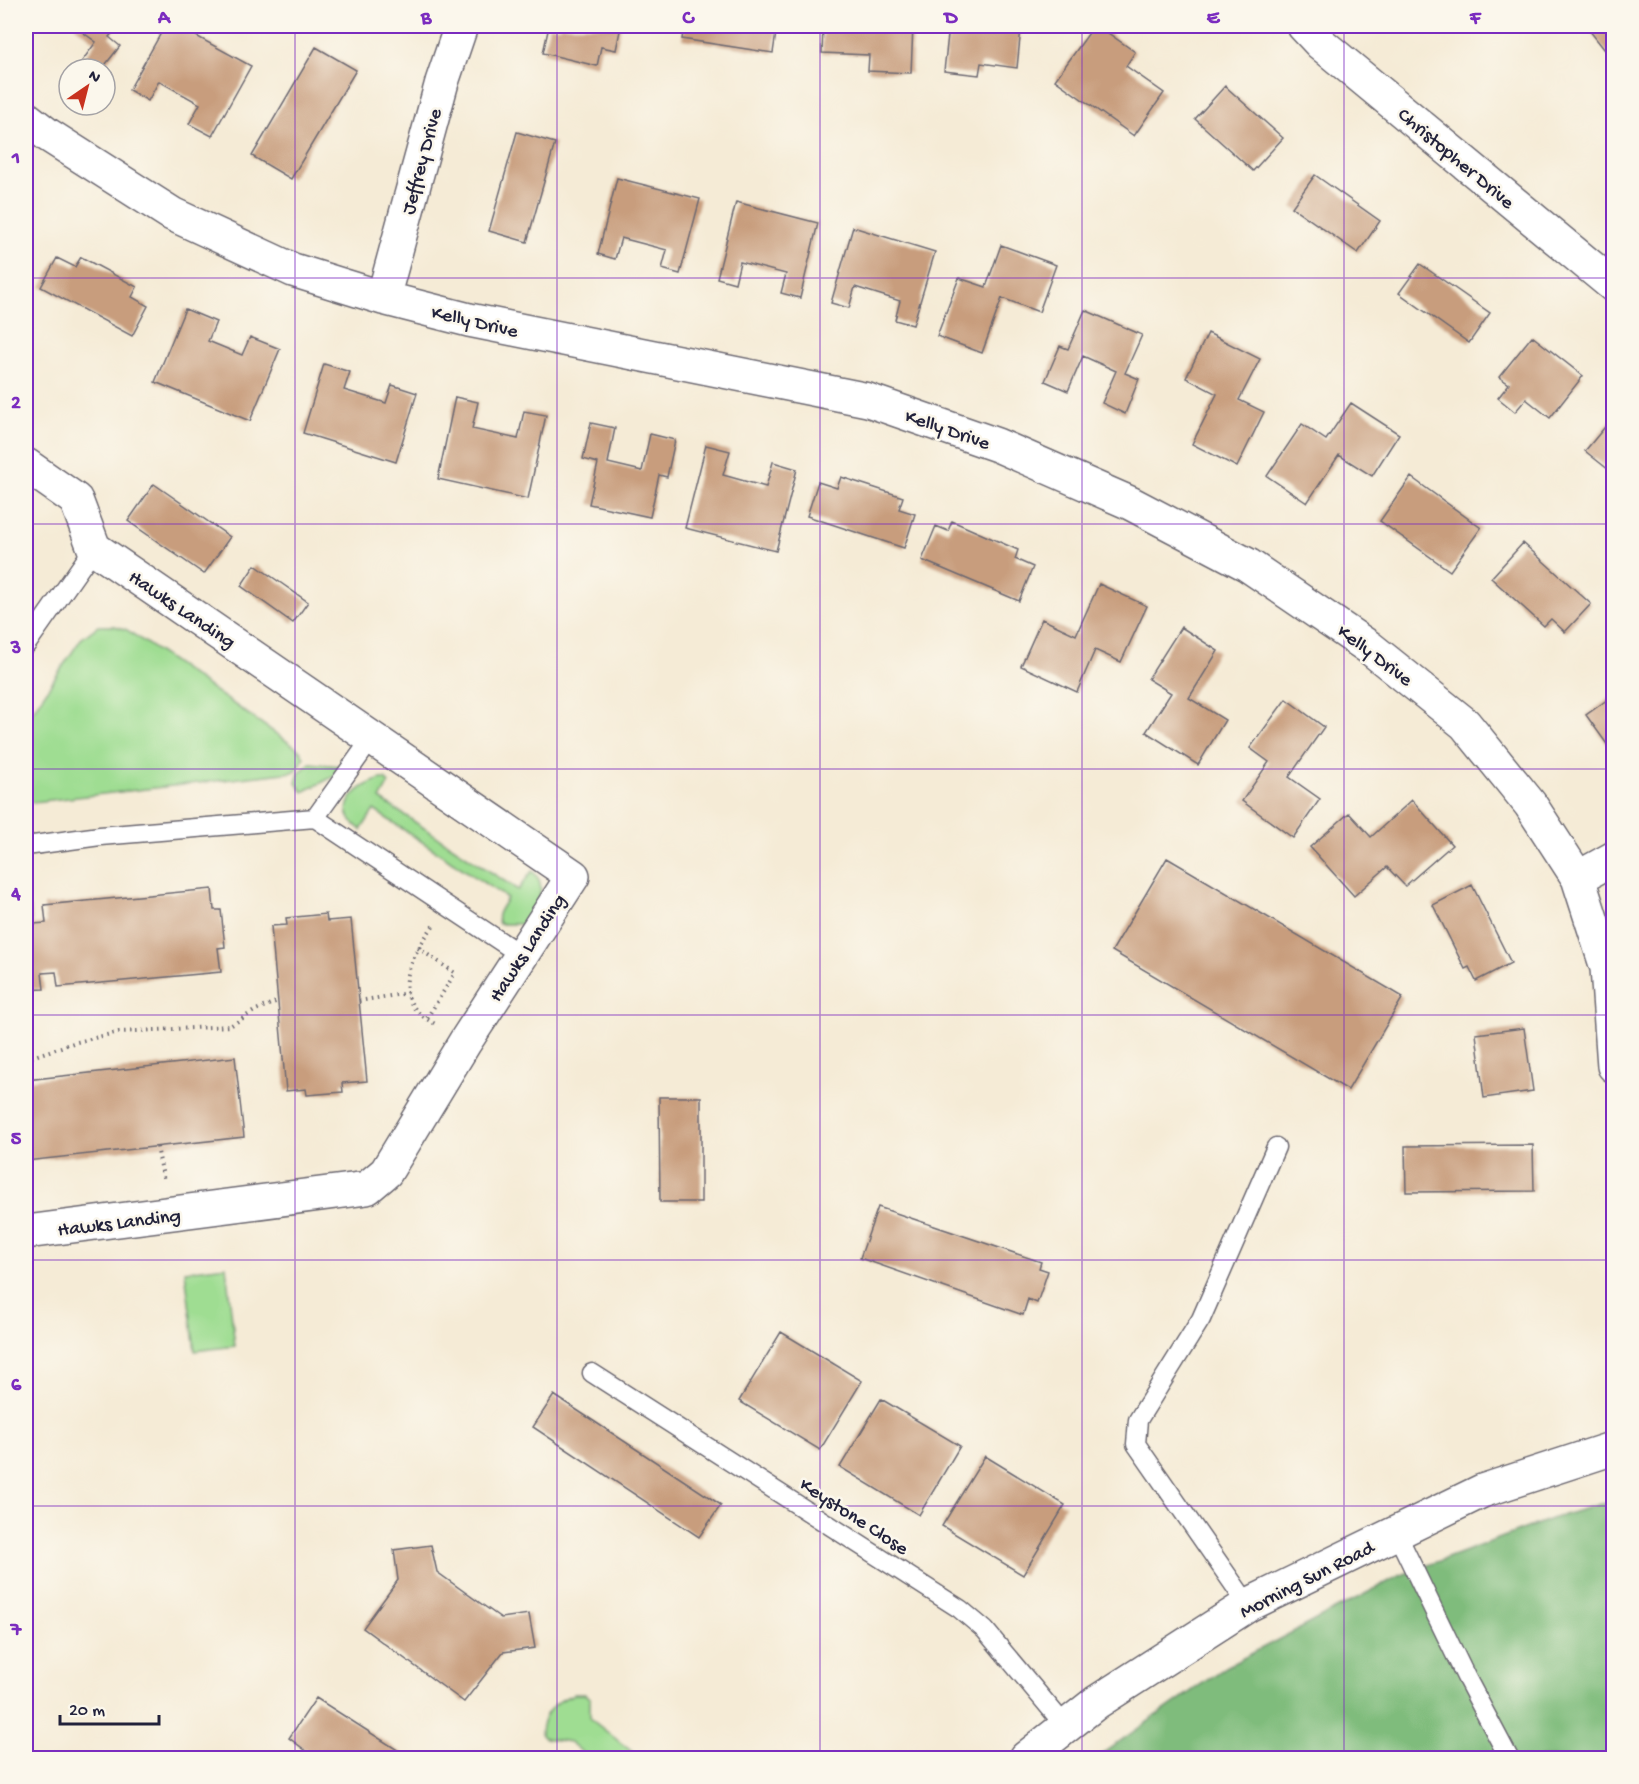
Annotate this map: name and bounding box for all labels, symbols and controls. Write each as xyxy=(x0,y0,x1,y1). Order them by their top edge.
text: A xyxy=(157,8,172,31)
text: B xyxy=(420,8,432,31)
text: C xyxy=(682,8,696,31)
text: D xyxy=(942,8,958,31)
text: E xyxy=(1207,8,1221,31)
text: F xyxy=(1469,8,1482,31)
north arrow xyxy=(57,57,117,117)
text: N xyxy=(84,67,104,89)
street label: Christopher Drive xyxy=(1392,104,1518,216)
street label: Jeffrey Drive xyxy=(398,106,449,217)
text: 1 xyxy=(11,148,20,171)
street label: Kelly Drive xyxy=(429,302,520,345)
text: 2 xyxy=(11,393,21,416)
street label: Kelly Drive xyxy=(901,406,993,457)
street label: Hawks Landing xyxy=(123,567,239,655)
street label: Kelly Drive xyxy=(1332,621,1417,693)
text: 3 xyxy=(10,638,21,661)
text: 4 xyxy=(10,884,21,907)
street label: Hawks Landing xyxy=(486,891,572,1007)
text: 5 xyxy=(11,1129,22,1152)
street label: Hawks Landing xyxy=(57,1206,182,1243)
text: 6 xyxy=(11,1375,22,1398)
street label: Keystone Close xyxy=(794,1474,912,1562)
street label: Morning Sun Road xyxy=(1237,1536,1380,1625)
text: 7 xyxy=(10,1620,23,1643)
scale bar xyxy=(60,1688,159,1726)
text: 20 m xyxy=(69,1701,105,1722)

